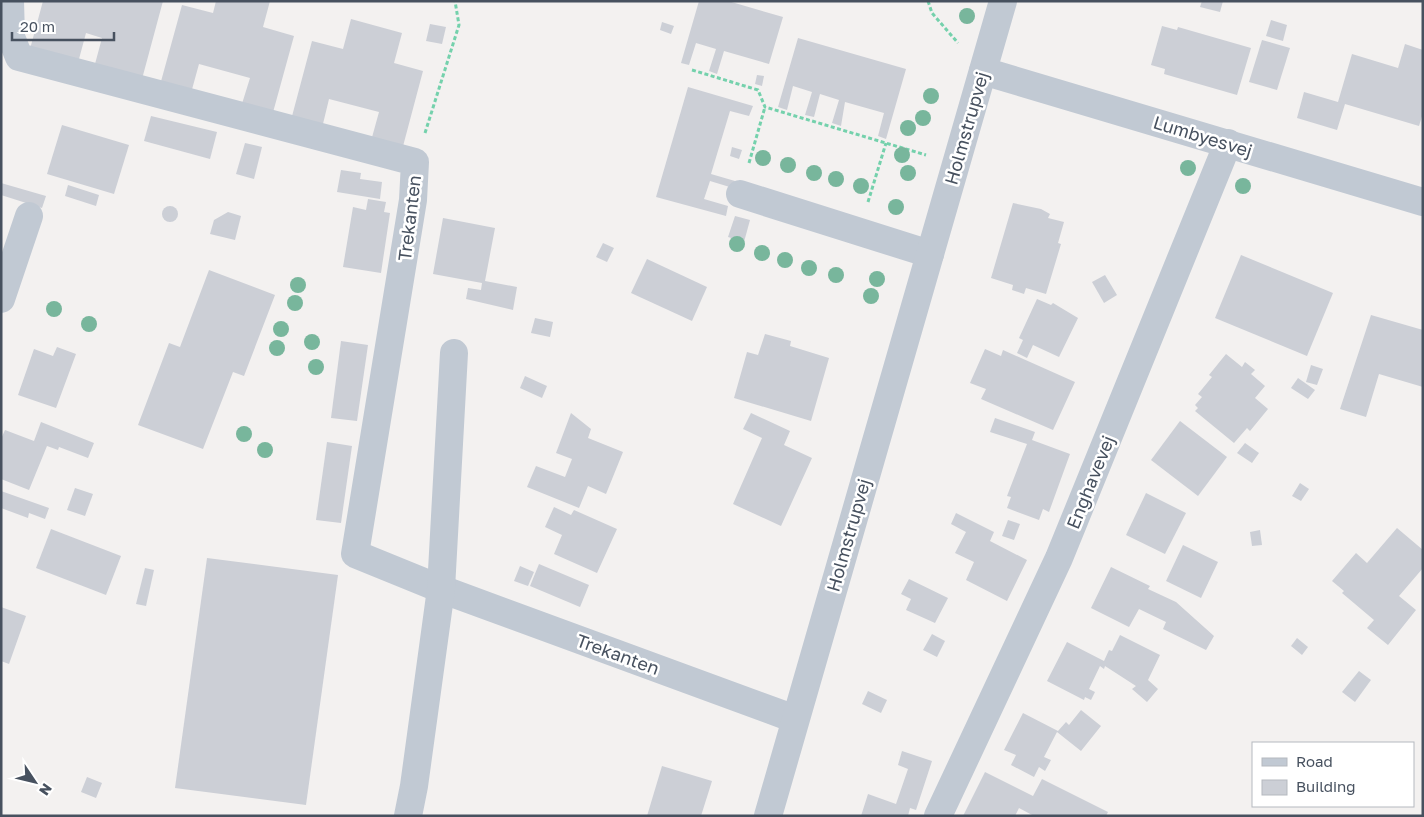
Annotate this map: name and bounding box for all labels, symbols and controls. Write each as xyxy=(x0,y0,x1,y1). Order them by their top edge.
scale bar xyxy=(12,10,115,42)
text: 20 m xyxy=(20,17,55,35)
street label: Holmstrupvej xyxy=(939,69,993,187)
street label: Lumbyesvej xyxy=(1151,111,1255,161)
street label: Trekanten xyxy=(393,174,425,262)
street label: Enghavevej xyxy=(1061,432,1119,532)
street label: Holmstrupvej xyxy=(821,476,875,594)
street label: Trekanten xyxy=(574,629,662,679)
legend xyxy=(1252,742,1414,807)
text: Road xyxy=(1296,752,1333,770)
north arrow xyxy=(10,757,60,807)
text: Building xyxy=(1296,777,1356,795)
text: N xyxy=(36,781,56,799)

